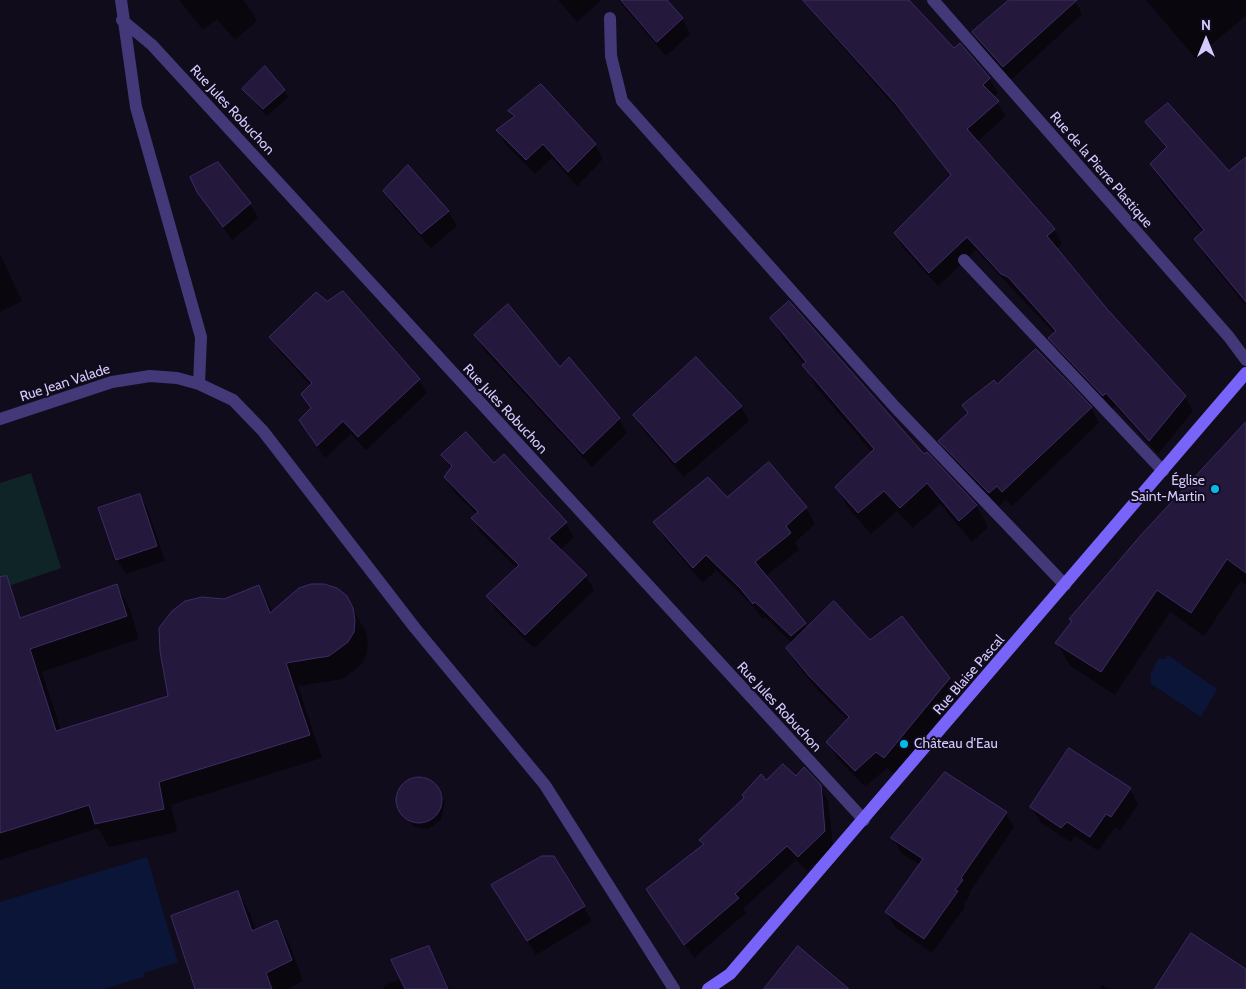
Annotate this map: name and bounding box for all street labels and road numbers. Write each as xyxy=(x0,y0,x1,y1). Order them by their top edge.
street label: Rue Jules Robuchon xyxy=(186,62,278,158)
street label: Rue de la Pierre Plastique xyxy=(1046,109,1156,231)
street label: Rue Jean Valade xyxy=(18,361,112,405)
street label: Rue Jules Robuchon xyxy=(459,361,551,457)
street label: Rue Blaise Pascal xyxy=(930,632,1008,718)
street label: Rue Jules Robuchon xyxy=(733,659,825,755)

